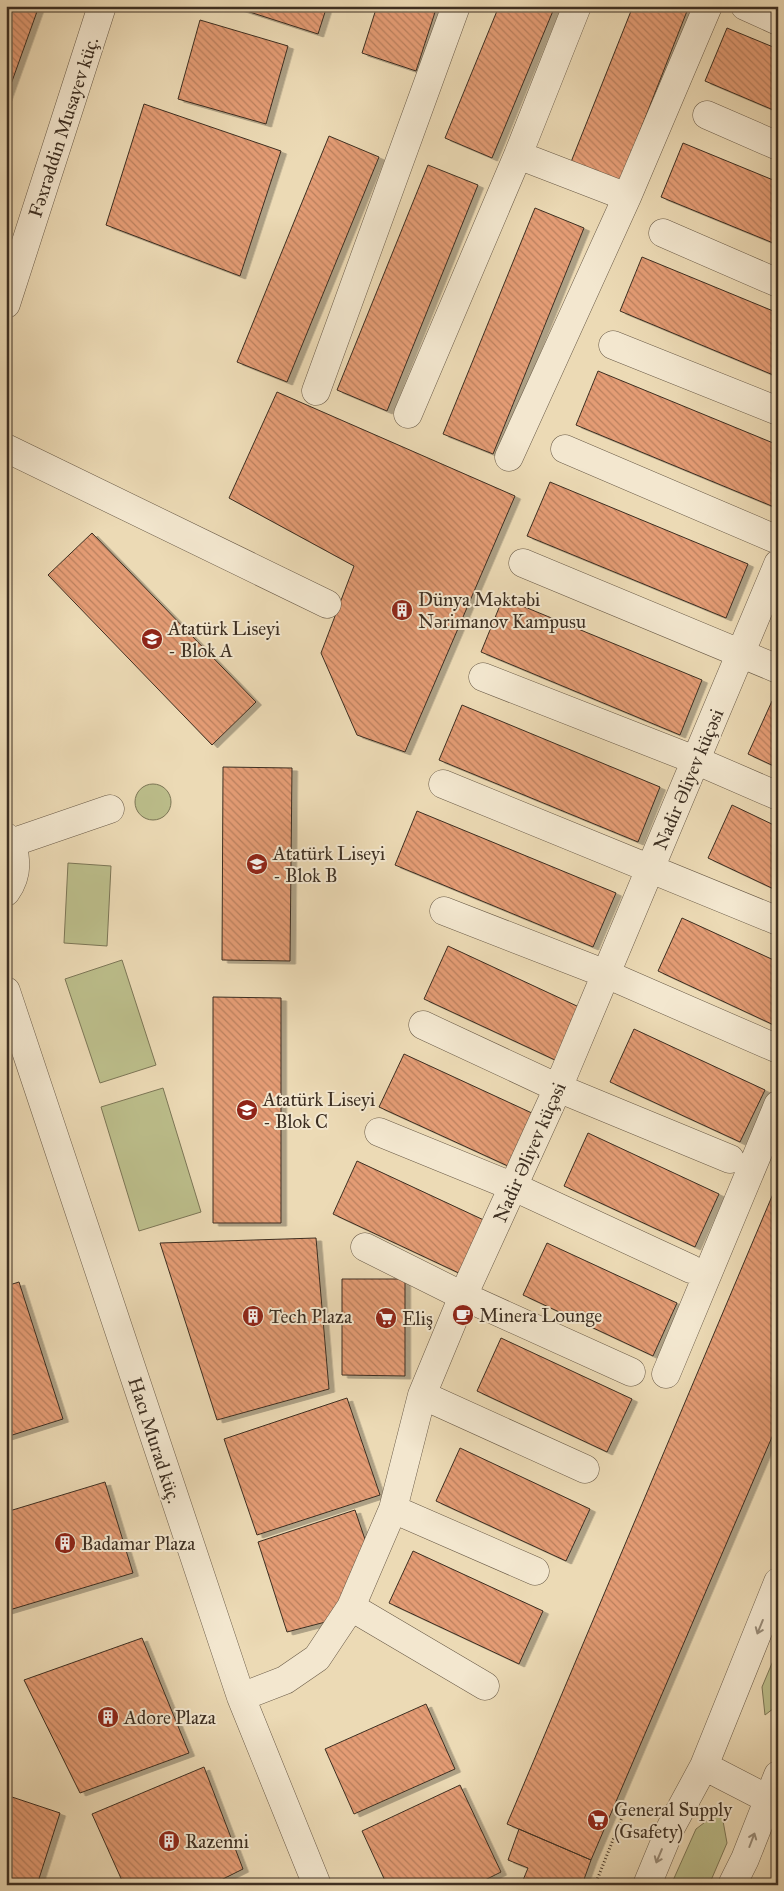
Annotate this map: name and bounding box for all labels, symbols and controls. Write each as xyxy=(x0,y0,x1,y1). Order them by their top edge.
street label: Fəxrəddin Musayev küç. xyxy=(23,34,104,220)
place label: Dünya Məktəbi Nərimanov Kampusu xyxy=(418,588,586,633)
building icon: Dünya Məktəbi Nərimanov Kampusu xyxy=(390,598,414,622)
place label: Atatürk Liseyi - Blok A xyxy=(167,617,280,662)
school or university icon: Atatürk Liseyi - Blok A xyxy=(140,627,164,651)
street label: Nadir Əliyev küçəsi xyxy=(648,705,729,853)
place label: Atatürk Liseyi - Blok B xyxy=(272,842,385,887)
school or university icon: Atatürk Liseyi - Blok B xyxy=(245,852,269,876)
street label: Nadir Əliyev küçəsi xyxy=(488,1079,571,1226)
place label: Atatürk Liseyi - Blok C xyxy=(262,1088,375,1133)
school or university icon: Atatürk Liseyi - Blok C xyxy=(235,1098,259,1122)
cafe icon: Minera Lounge xyxy=(451,1303,475,1327)
building icon: Tech Plaza xyxy=(241,1304,265,1328)
place label: Minera Lounge xyxy=(479,1304,602,1328)
place label: Tech Plaza xyxy=(269,1305,353,1328)
supermarket icon: Eliş xyxy=(374,1306,398,1330)
place label: Eliş xyxy=(402,1307,433,1330)
street label: Hacı Murad küç. xyxy=(123,1374,186,1506)
building icon: Badamar Plaza xyxy=(53,1531,77,1555)
place label: Badamar Plaza xyxy=(81,1532,196,1555)
one-way arrow xyxy=(754,1620,763,1635)
building icon: Adore Plaza xyxy=(96,1705,120,1729)
place label: Adore Plaza xyxy=(123,1706,217,1729)
place label: General Supply (Gsafety) xyxy=(614,1798,733,1844)
supermarket icon: General Supply (Gsafety) xyxy=(586,1808,610,1832)
building icon: Razenni xyxy=(157,1829,181,1853)
place label: Razenni xyxy=(185,1830,249,1853)
one-way arrow xyxy=(748,1833,757,1848)
one-way arrow xyxy=(654,1848,663,1863)

